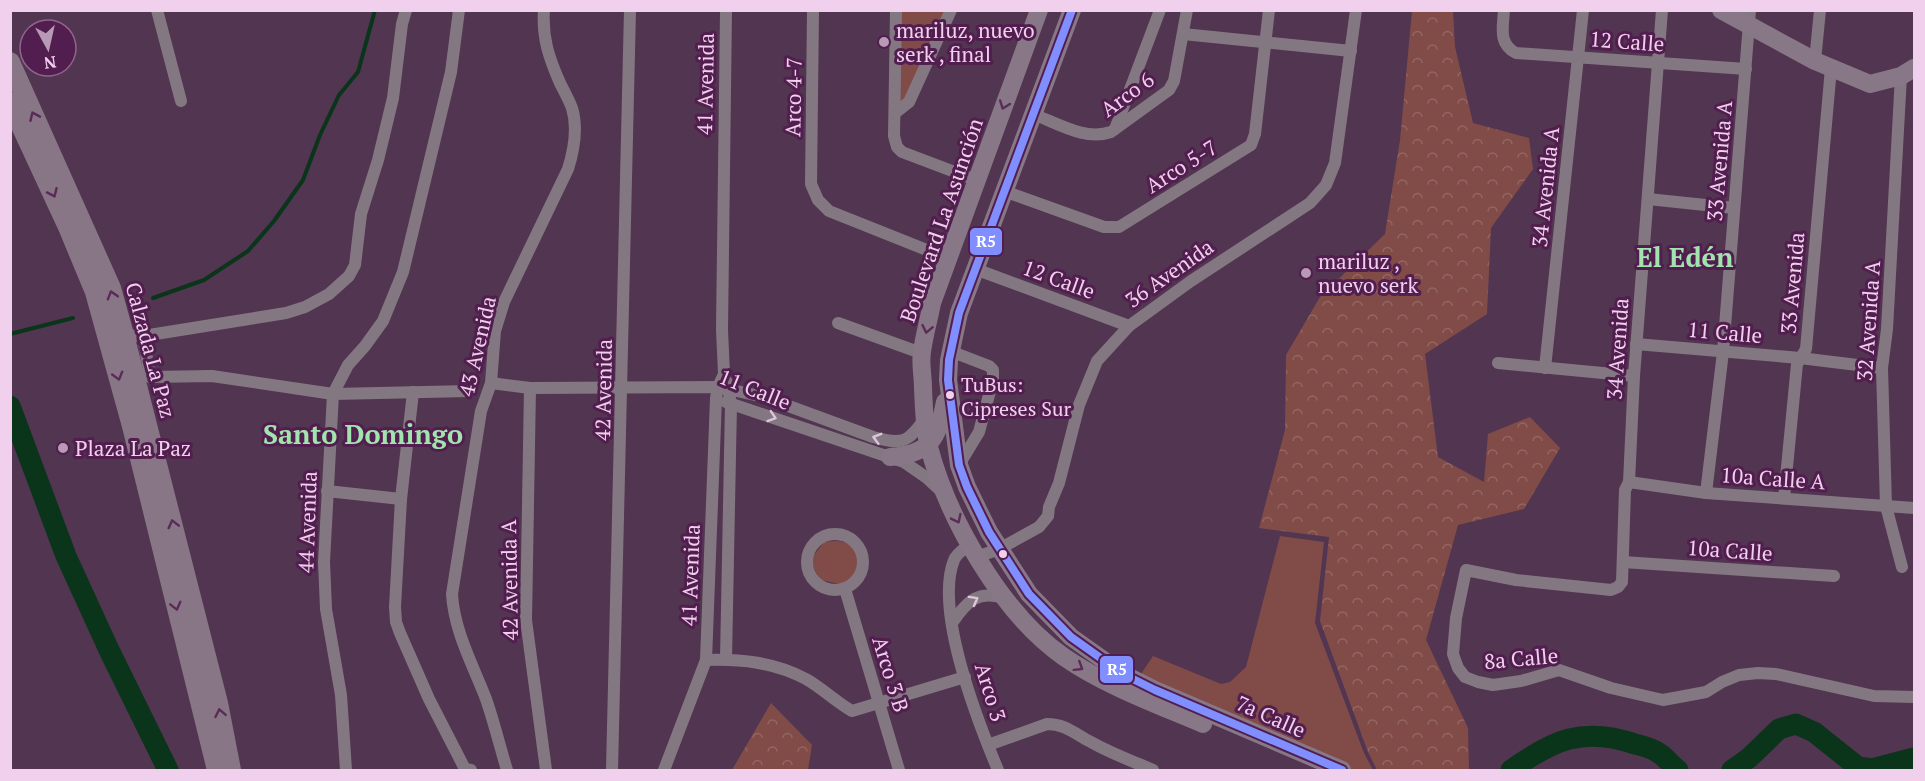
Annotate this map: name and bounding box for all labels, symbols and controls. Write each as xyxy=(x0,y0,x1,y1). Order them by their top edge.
place label: mariluz, nuevo serk , final xyxy=(896,16,1035,68)
north arrow xyxy=(18,18,78,78)
street label: 12 Calle xyxy=(1589,24,1665,58)
street label: 41 Avenida xyxy=(690,32,720,135)
marker: mariluz, nuevo serk , final xyxy=(877,35,891,49)
text: N xyxy=(43,51,58,75)
street label: Arco 4-7 xyxy=(778,57,808,137)
street label: Arco 6 xyxy=(1095,65,1159,123)
one-way arrow xyxy=(998,99,1011,110)
street label: 33 Avenida A xyxy=(1700,99,1738,222)
one-way arrow xyxy=(30,111,42,122)
street label: Boulevard La Asunción xyxy=(893,114,989,326)
street label: 34 Avenida A xyxy=(1525,125,1565,249)
street label: Arco 5-7 xyxy=(1140,133,1222,199)
one-way arrow xyxy=(45,187,57,198)
line badge: R5 xyxy=(969,227,1003,256)
text: R5 xyxy=(976,230,996,252)
street label: 33 Avenida xyxy=(1774,231,1810,335)
street label: 36 Avenida xyxy=(1119,232,1219,314)
district label: El Edén xyxy=(1637,239,1734,275)
place label: mariluz , nuevo serk xyxy=(1318,247,1418,299)
street label: 12 Calle xyxy=(1019,253,1099,305)
street label: 32 Avenida A xyxy=(1850,259,1886,382)
marker: mariluz , nuevo serk xyxy=(1299,266,1313,280)
street label: Calzada La Paz xyxy=(119,279,183,421)
one-way arrow xyxy=(107,290,119,301)
street label: 43 Avenida xyxy=(452,293,502,399)
street label: 34 Avenida xyxy=(1599,297,1635,401)
street label: 11 Calle xyxy=(1687,315,1763,349)
one-way arrow xyxy=(921,323,934,333)
street label: 42 Avenida xyxy=(588,338,618,441)
street label: 11 Calle xyxy=(715,362,795,416)
one-way arrow xyxy=(111,370,123,381)
place label: TuBus: Cipreses Sur xyxy=(961,371,1071,422)
marker: TuBus: Cipreses Sur xyxy=(944,389,956,401)
one-way arrow xyxy=(766,410,777,423)
district label: Santo Domingo xyxy=(263,416,463,452)
one-way arrow xyxy=(872,433,883,445)
place label: Plaza La Paz xyxy=(75,434,191,462)
marker: Plaza La Paz xyxy=(56,441,70,455)
street label: 10a Calle A xyxy=(1720,460,1827,496)
street label: 44 Avenida xyxy=(291,470,323,573)
one-way arrow xyxy=(950,512,962,523)
one-way arrow xyxy=(167,519,180,529)
street label: 42 Avenida A xyxy=(494,519,524,641)
street label: 41 Avenida xyxy=(674,523,706,626)
street label: 10a Calle xyxy=(1686,533,1774,567)
unlabelled marker xyxy=(997,548,1009,560)
one-way arrow xyxy=(968,596,979,607)
one-way arrow xyxy=(169,601,182,611)
street label: Arco 3 B xyxy=(866,633,916,715)
street label: 8a Calle xyxy=(1483,641,1559,675)
line badge: R5 xyxy=(1099,655,1134,684)
text: R5 xyxy=(1107,658,1127,680)
street label: Arco 3 xyxy=(969,659,1013,725)
one-way arrow xyxy=(1073,659,1083,671)
street label: 7a Calle xyxy=(1232,688,1310,744)
one-way arrow xyxy=(214,708,227,718)

